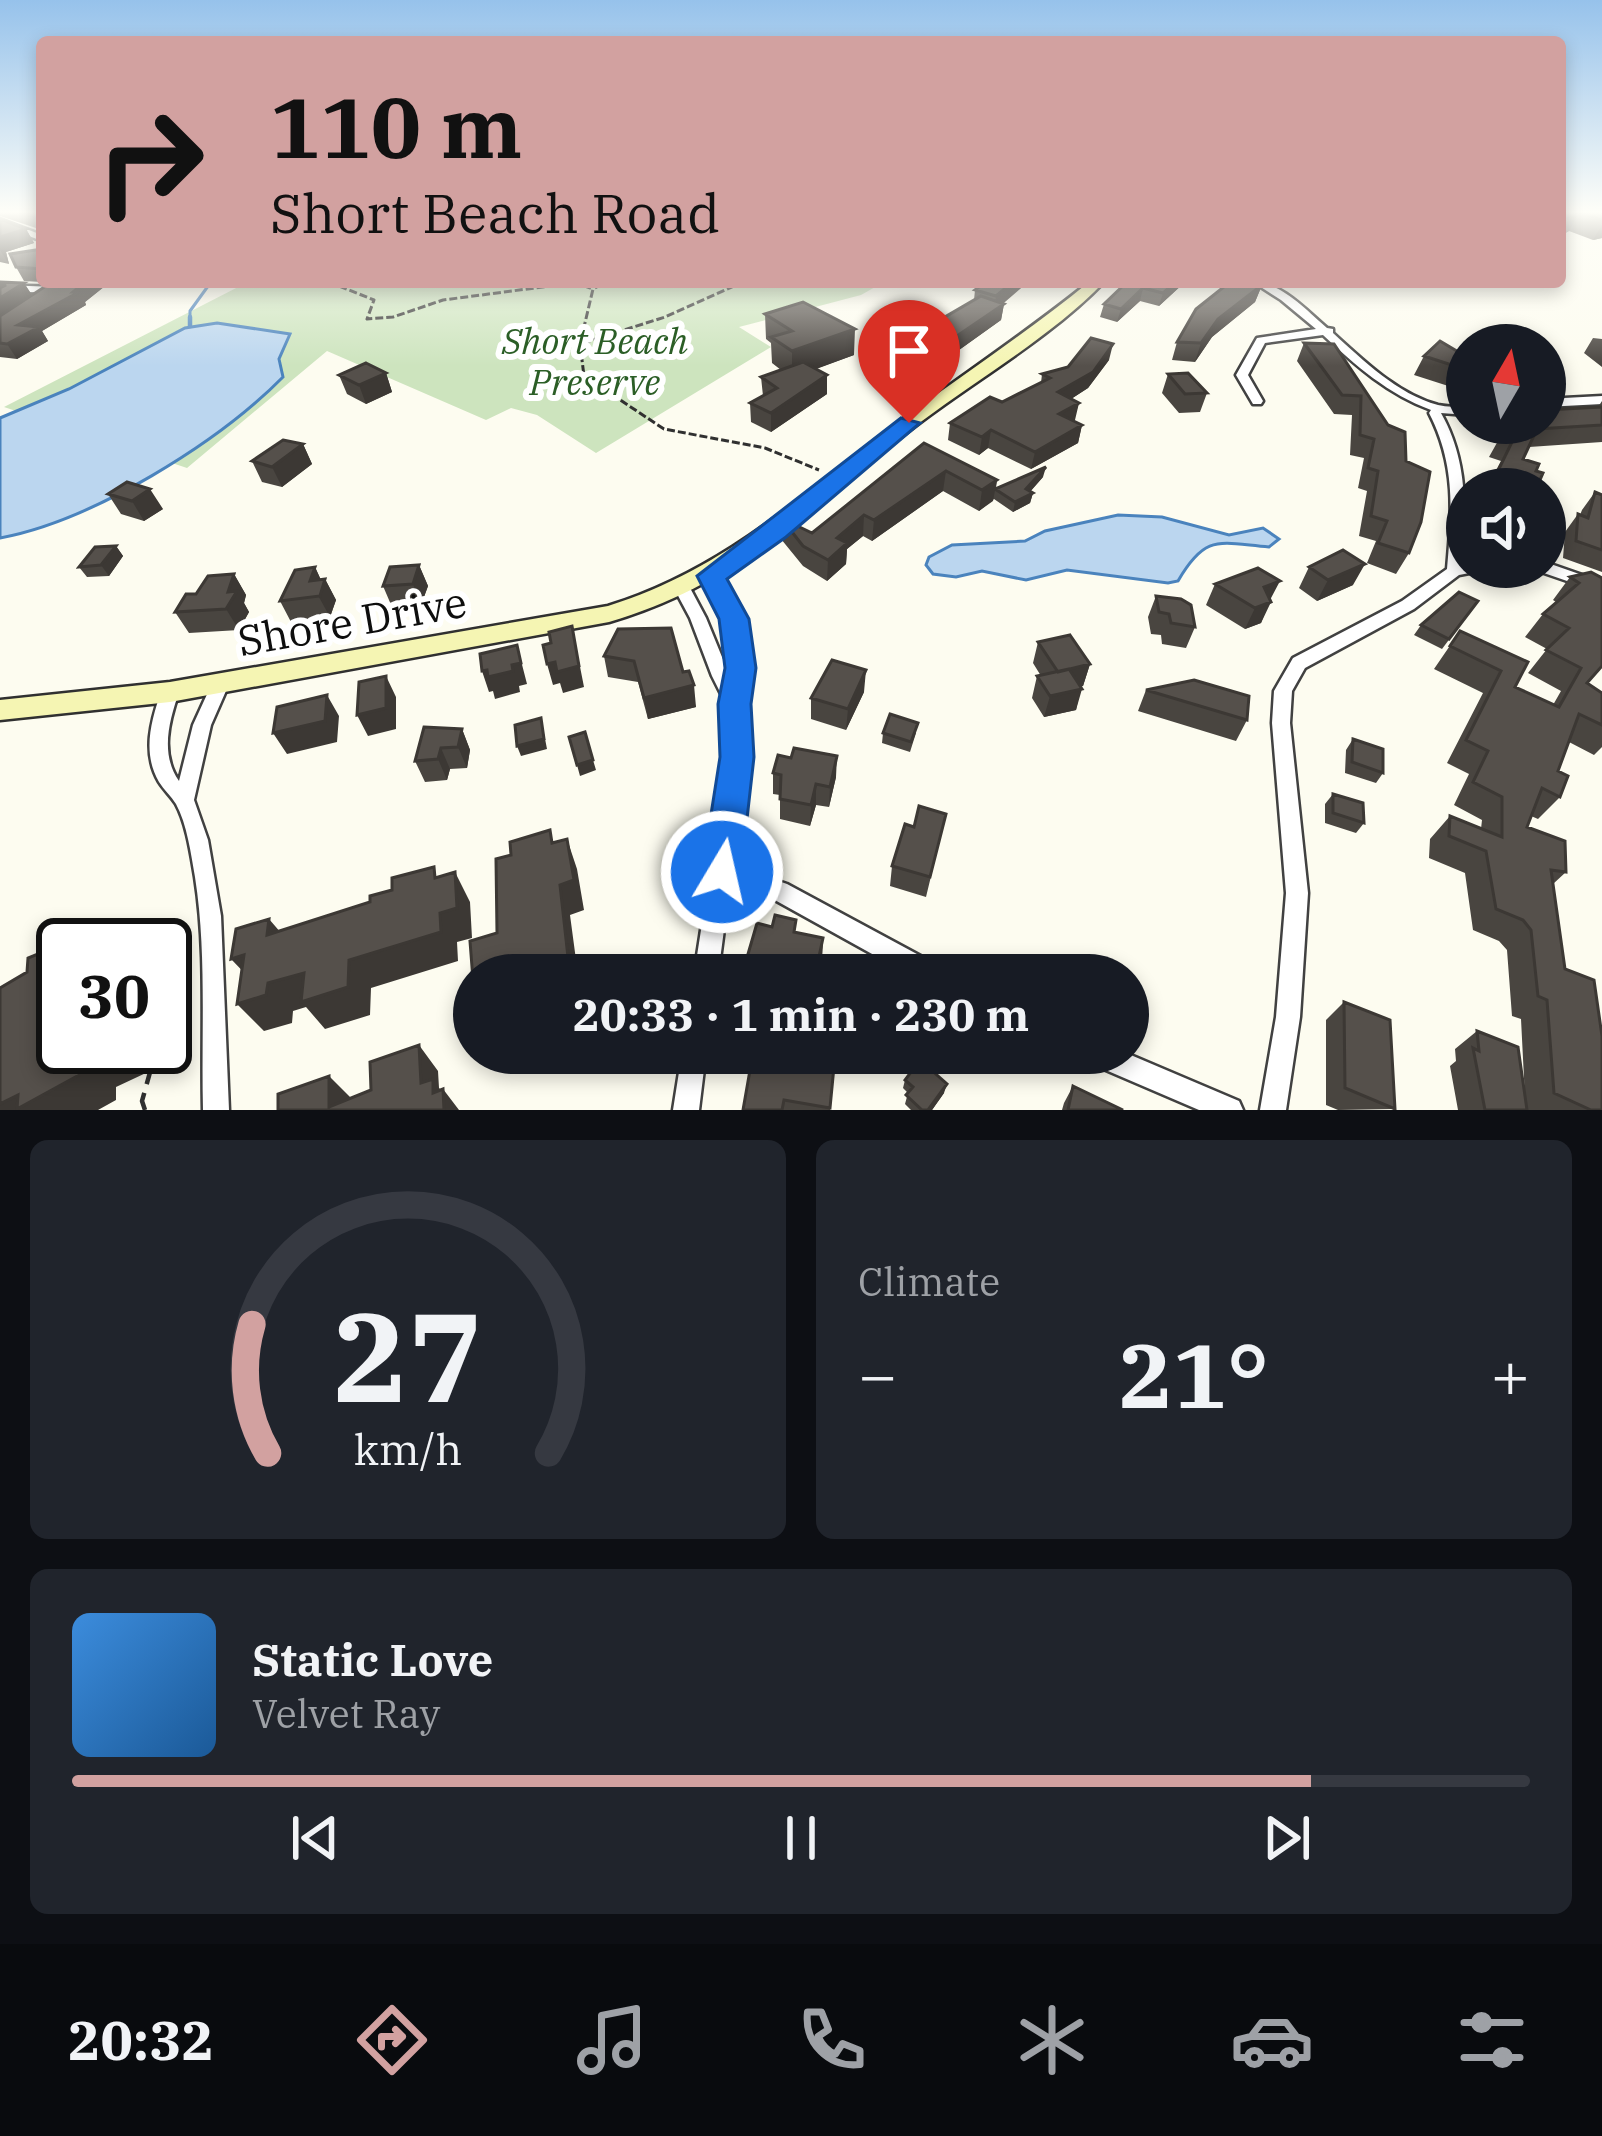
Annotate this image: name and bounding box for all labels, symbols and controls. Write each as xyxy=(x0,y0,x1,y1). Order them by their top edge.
text: 110 m xyxy=(270,72,522,181)
icon: right xyxy=(72,84,228,240)
text: Short Beach Road xyxy=(270,178,720,248)
pin xyxy=(858,300,960,423)
park label: Short Beach Preserve xyxy=(501,317,688,405)
icon: arrive xyxy=(876,318,942,384)
north arrow xyxy=(1446,324,1566,444)
map controls xyxy=(1446,324,1566,588)
button: sound xyxy=(1446,468,1566,588)
street label: Shore Drive xyxy=(233,574,471,668)
position arrow xyxy=(659,809,785,935)
speed limit sign: 30 xyxy=(36,918,192,1074)
text: 20:33 · 1 min · 230 m xyxy=(573,985,1029,1043)
text: Climate xyxy=(858,1256,1000,1307)
text: 27 xyxy=(333,1274,483,1436)
text: 21° xyxy=(1119,1316,1269,1433)
text: − xyxy=(858,1331,898,1417)
text: + xyxy=(1490,1331,1530,1417)
text: km/h xyxy=(354,1420,462,1476)
text: Static Love xyxy=(252,1630,493,1688)
text: Velvet Ray xyxy=(252,1688,440,1739)
icon: previous xyxy=(282,1805,348,1871)
icon: pause xyxy=(768,1805,834,1871)
icon: next xyxy=(1254,1805,1320,1871)
icon: directions xyxy=(350,1998,434,2082)
icon: music xyxy=(570,1998,654,2082)
icon: phone xyxy=(790,1998,874,2082)
icon: climate xyxy=(1010,1998,1094,2082)
icon: car xyxy=(1230,1998,1314,2082)
icon: filters xyxy=(1450,1998,1534,2082)
text: 20:32 xyxy=(68,2005,214,2075)

